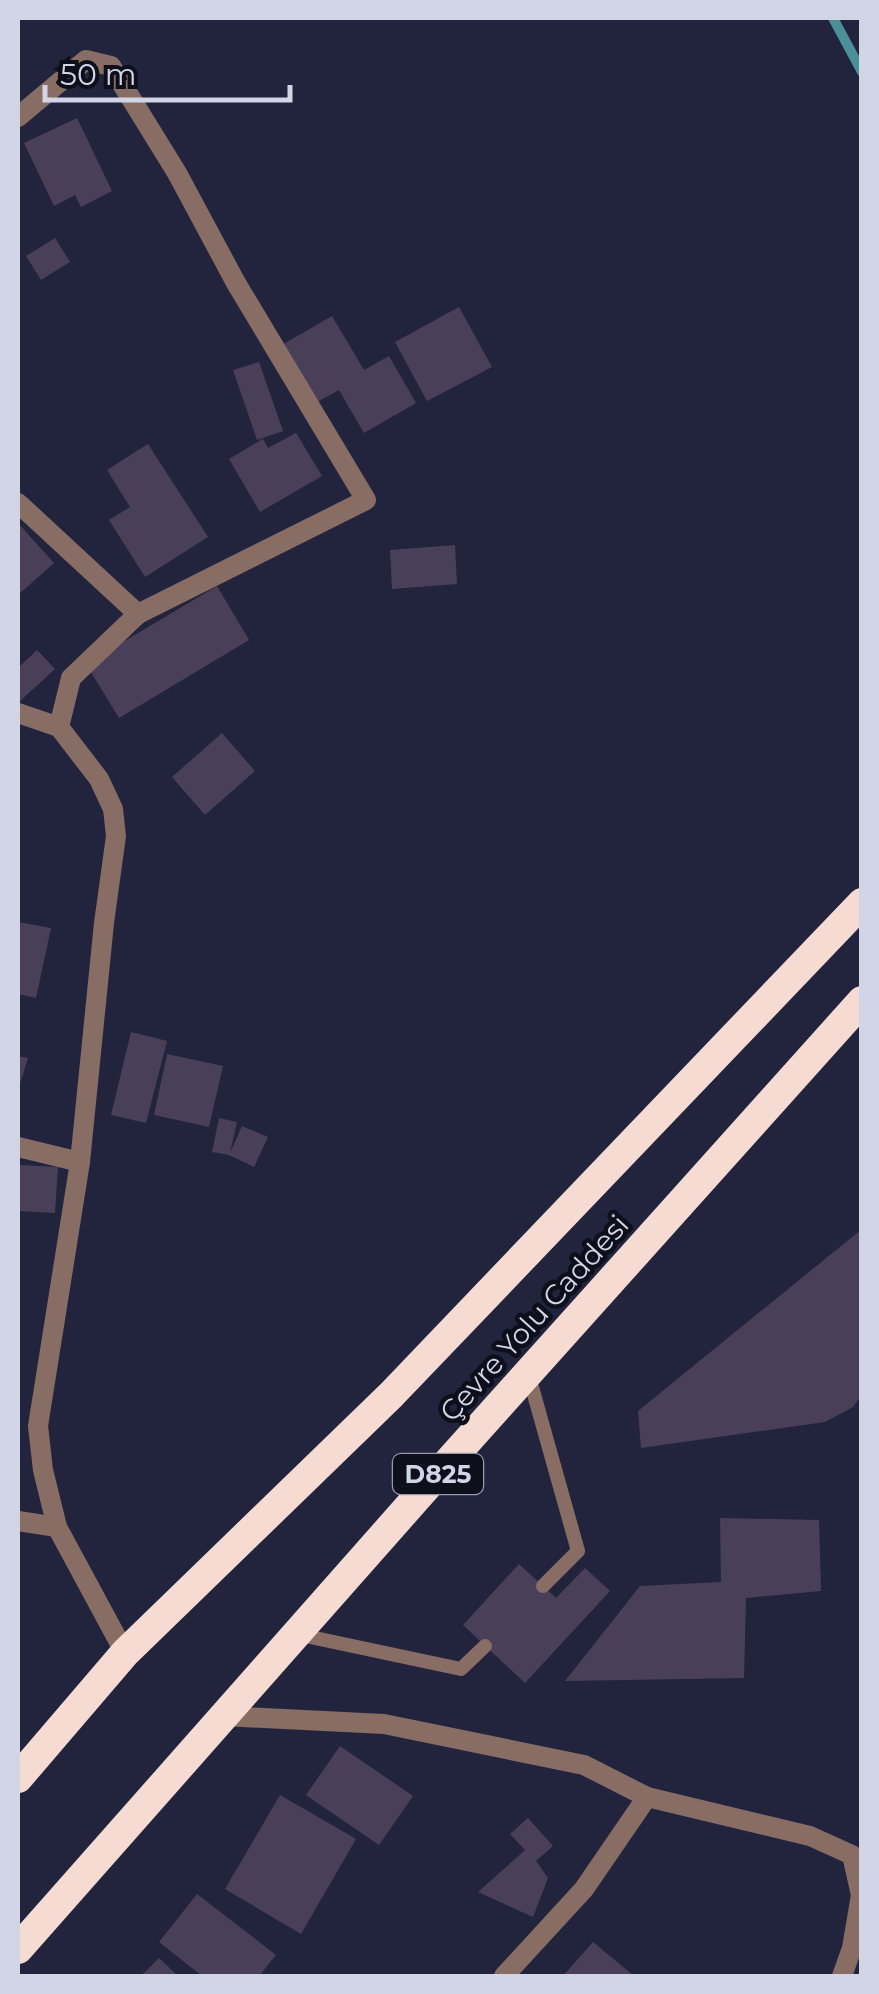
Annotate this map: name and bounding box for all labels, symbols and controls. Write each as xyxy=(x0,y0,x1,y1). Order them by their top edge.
scale bar xyxy=(45,40,290,102)
text: 50 m xyxy=(60,56,137,93)
street label: Çevre Yolu Caddesi xyxy=(432,1208,636,1428)
road number: D825 xyxy=(393,1454,483,1494)

